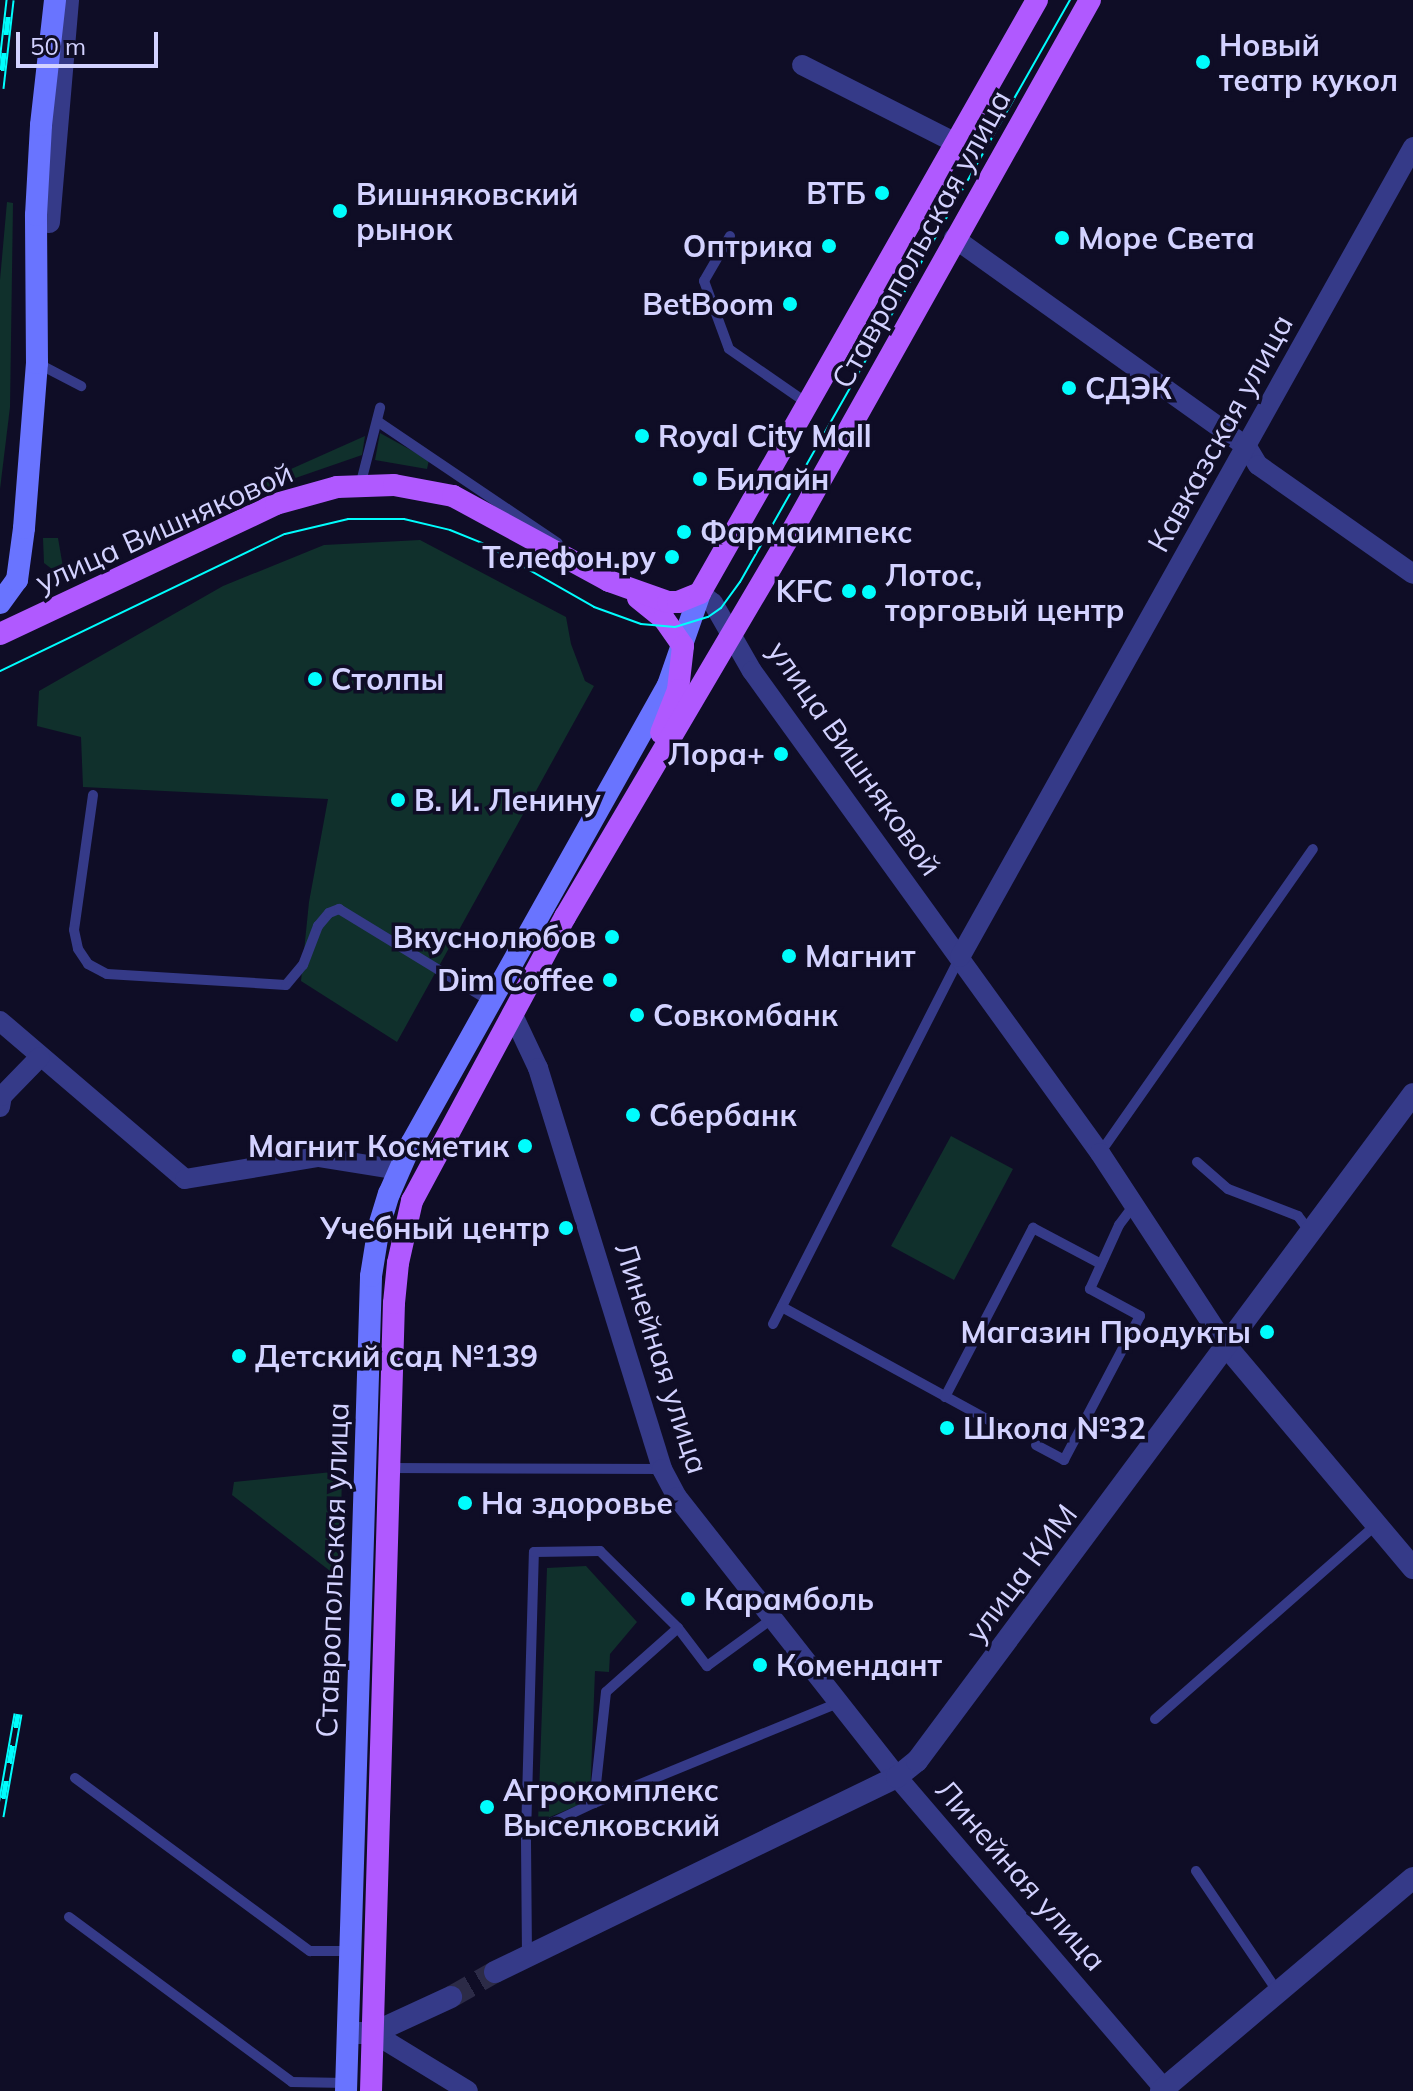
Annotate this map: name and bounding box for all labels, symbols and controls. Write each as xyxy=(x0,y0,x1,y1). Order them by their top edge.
scale bar xyxy=(20,16,162,66)
place label: Новый театр кукол xyxy=(1219,27,1398,98)
text: 50 m xyxy=(30,31,86,61)
marker: Новый театр кукол xyxy=(1194,53,1212,71)
street label: Ставропольская улица xyxy=(824,84,1018,394)
place label: ВТБ xyxy=(806,175,866,211)
place label: Вишняковский рынок xyxy=(356,176,578,246)
marker: ВТБ xyxy=(873,184,891,202)
marker: Вишняковский рынок xyxy=(331,202,349,220)
place label: Море Света xyxy=(1078,220,1255,256)
place label: Оптрика xyxy=(683,228,813,264)
marker: Море Света xyxy=(1053,229,1071,247)
marker: Оптрика xyxy=(820,237,838,255)
place label: BetBoom xyxy=(642,286,774,322)
marker: BetBoom xyxy=(781,295,799,313)
street label: Кавказская улица xyxy=(1140,308,1300,558)
place label: СДЭК xyxy=(1085,370,1172,406)
marker: СДЭК xyxy=(1060,379,1078,397)
place label: Royal City Mall xyxy=(658,418,872,454)
marker: Royal City Mall xyxy=(633,427,651,445)
street label: улица Вишняковой xyxy=(30,454,298,600)
place label: Билайн xyxy=(716,461,829,497)
marker: Билайн xyxy=(691,470,709,488)
place label: Фармаимпекс xyxy=(700,514,913,550)
marker: Фармаимпекс xyxy=(675,523,693,541)
place label: Телефон.ру xyxy=(482,539,656,575)
marker: Телефон.ру xyxy=(663,548,681,566)
place label: Лотос, торговый центр xyxy=(885,557,1124,628)
place label: KFC xyxy=(776,573,833,609)
marker: KFC xyxy=(840,582,858,600)
marker: Лотос, торговый центр xyxy=(860,583,878,601)
street label: улица Вишняковой xyxy=(761,634,949,882)
place label: Столпы xyxy=(331,661,444,697)
marker: Столпы xyxy=(306,670,324,688)
place label: Лора+ xyxy=(668,736,765,772)
marker: Лора+ xyxy=(772,745,790,763)
place label: В. И. Ленину xyxy=(414,782,601,818)
marker: В. И. Ленину xyxy=(389,791,407,809)
place label: Вкуснолюбов xyxy=(393,919,596,955)
marker: Вкуснолюбов xyxy=(603,928,621,946)
place label: Магнит xyxy=(805,938,916,974)
marker: Магнит xyxy=(780,947,798,965)
place label: Dim Coffee xyxy=(437,962,594,998)
marker: Dim Coffee xyxy=(601,971,619,989)
place label: Совкомбанк xyxy=(653,997,838,1033)
marker: Совкомбанк xyxy=(628,1006,646,1024)
place label: Сбербанк xyxy=(649,1097,797,1133)
marker: Сбербанк xyxy=(624,1106,642,1124)
place label: Магнит Косметик xyxy=(248,1128,509,1164)
marker: Магнит Косметик xyxy=(516,1137,534,1155)
place label: Учебный центр xyxy=(320,1210,550,1246)
marker: Учебный центр xyxy=(557,1219,575,1237)
street label: Линейная улица xyxy=(608,1238,716,1478)
place label: Магазин Продукты xyxy=(960,1314,1251,1350)
marker: Магазин Продукты xyxy=(1258,1323,1276,1341)
place label: Детский сад №139 xyxy=(255,1338,538,1374)
marker: Детский сад №139 xyxy=(230,1347,248,1365)
street label: Ставропольская улица xyxy=(308,1402,356,1738)
place label: Школа №32 xyxy=(963,1410,1146,1446)
marker: Школа №32 xyxy=(938,1419,956,1437)
place label: На здоровье xyxy=(481,1485,673,1521)
marker: На здоровье xyxy=(456,1494,474,1512)
street label: улица КИМ xyxy=(958,1497,1084,1649)
place label: Карамболь xyxy=(704,1581,874,1617)
marker: Карамболь xyxy=(679,1590,697,1608)
place label: Комендант xyxy=(776,1647,942,1683)
marker: Комендант xyxy=(751,1656,769,1674)
place label: Агрокомплекс Выселковский xyxy=(503,1772,720,1842)
street label: Линейная улица xyxy=(928,1772,1114,1978)
marker: Агрокомплекс Выселковский xyxy=(478,1798,496,1816)

